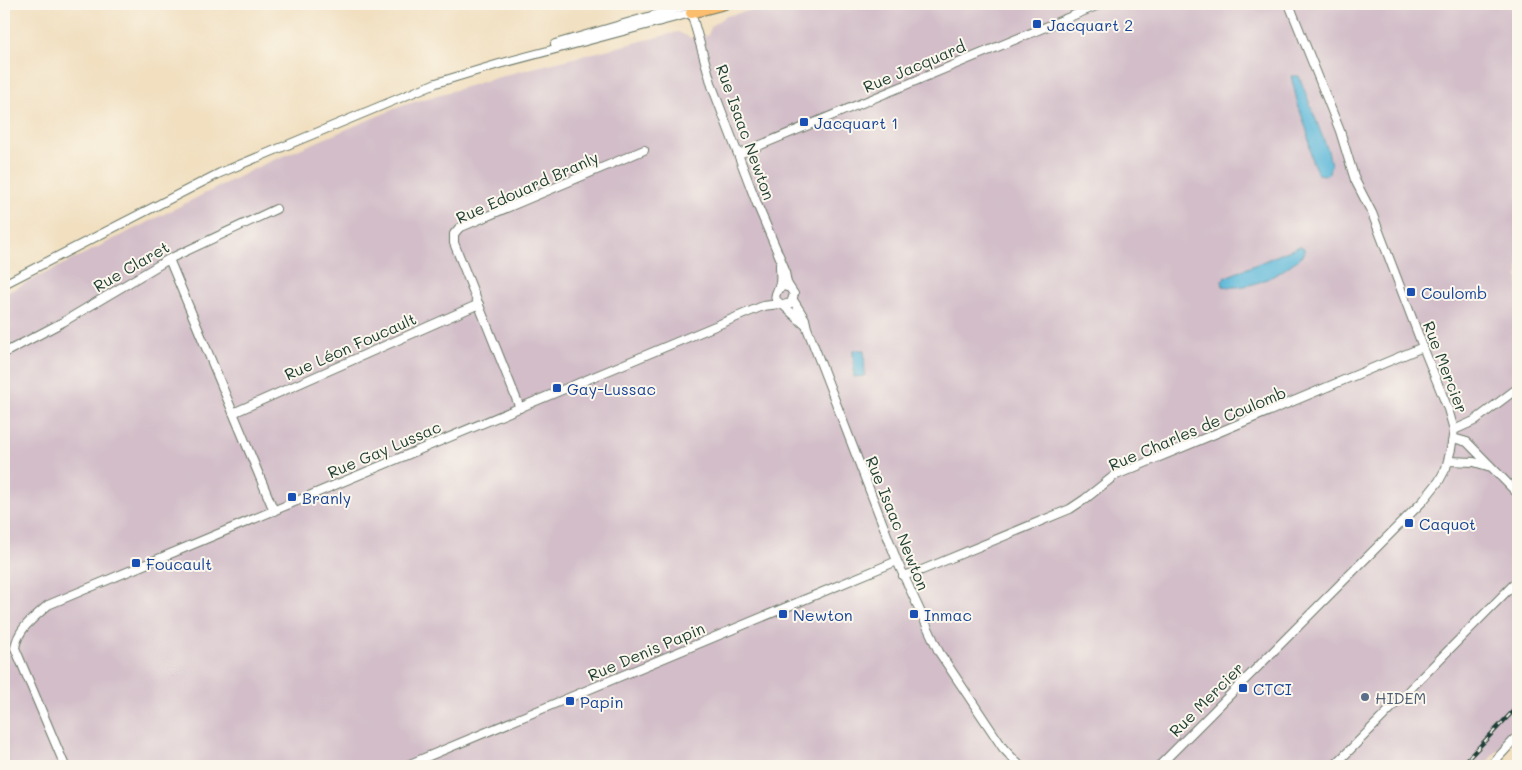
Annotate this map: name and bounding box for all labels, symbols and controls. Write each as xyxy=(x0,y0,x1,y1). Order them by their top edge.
place label: Jacquart 2 xyxy=(1047,14,1133,35)
marker: Jacquart 2 xyxy=(1031,18,1043,30)
street label: Rue Jacquard xyxy=(860,35,968,97)
street label: Rue Isaac Newton xyxy=(712,61,780,203)
place label: Jacquart 1 xyxy=(814,112,898,133)
marker: Jacquart 1 xyxy=(798,116,810,128)
street label: Rue Edouard Branly xyxy=(452,146,602,228)
street label: Rue Claret xyxy=(89,236,173,296)
place label: Coulomb xyxy=(1421,282,1487,303)
marker: Coulomb xyxy=(1405,286,1417,298)
street label: Rue Léon Foucault xyxy=(281,307,419,385)
street label: Rue Mercier xyxy=(1419,318,1473,416)
place label: Gay-Lussac xyxy=(567,378,656,399)
street label: Rue Charles de Coulomb xyxy=(1105,381,1289,475)
marker: Gay-Lussac xyxy=(551,382,563,394)
street label: Rue Gay Lussac xyxy=(324,416,444,482)
street label: Rue Isaac Newton xyxy=(862,453,934,593)
place label: Branly xyxy=(302,487,351,508)
marker: Branly xyxy=(286,491,298,503)
place label: Caquot xyxy=(1419,513,1476,534)
marker: Caquot xyxy=(1403,517,1415,529)
place label: Foucault xyxy=(146,553,212,574)
marker: Foucault xyxy=(130,557,142,569)
place label: Newton xyxy=(793,604,853,625)
place label: Inmac xyxy=(924,604,972,625)
marker: Newton xyxy=(777,608,789,620)
marker: Inmac xyxy=(908,608,920,620)
street label: Rue Denis Papin xyxy=(584,617,708,685)
street label: Rue Mercier xyxy=(1164,657,1248,741)
place label: CTCI xyxy=(1253,678,1292,699)
marker: CTCI xyxy=(1237,682,1249,694)
place label: HIDEM xyxy=(1375,687,1426,708)
place label: Papin xyxy=(580,691,623,712)
marker: HIDEM xyxy=(1359,691,1371,703)
marker: Papin xyxy=(564,695,576,707)

